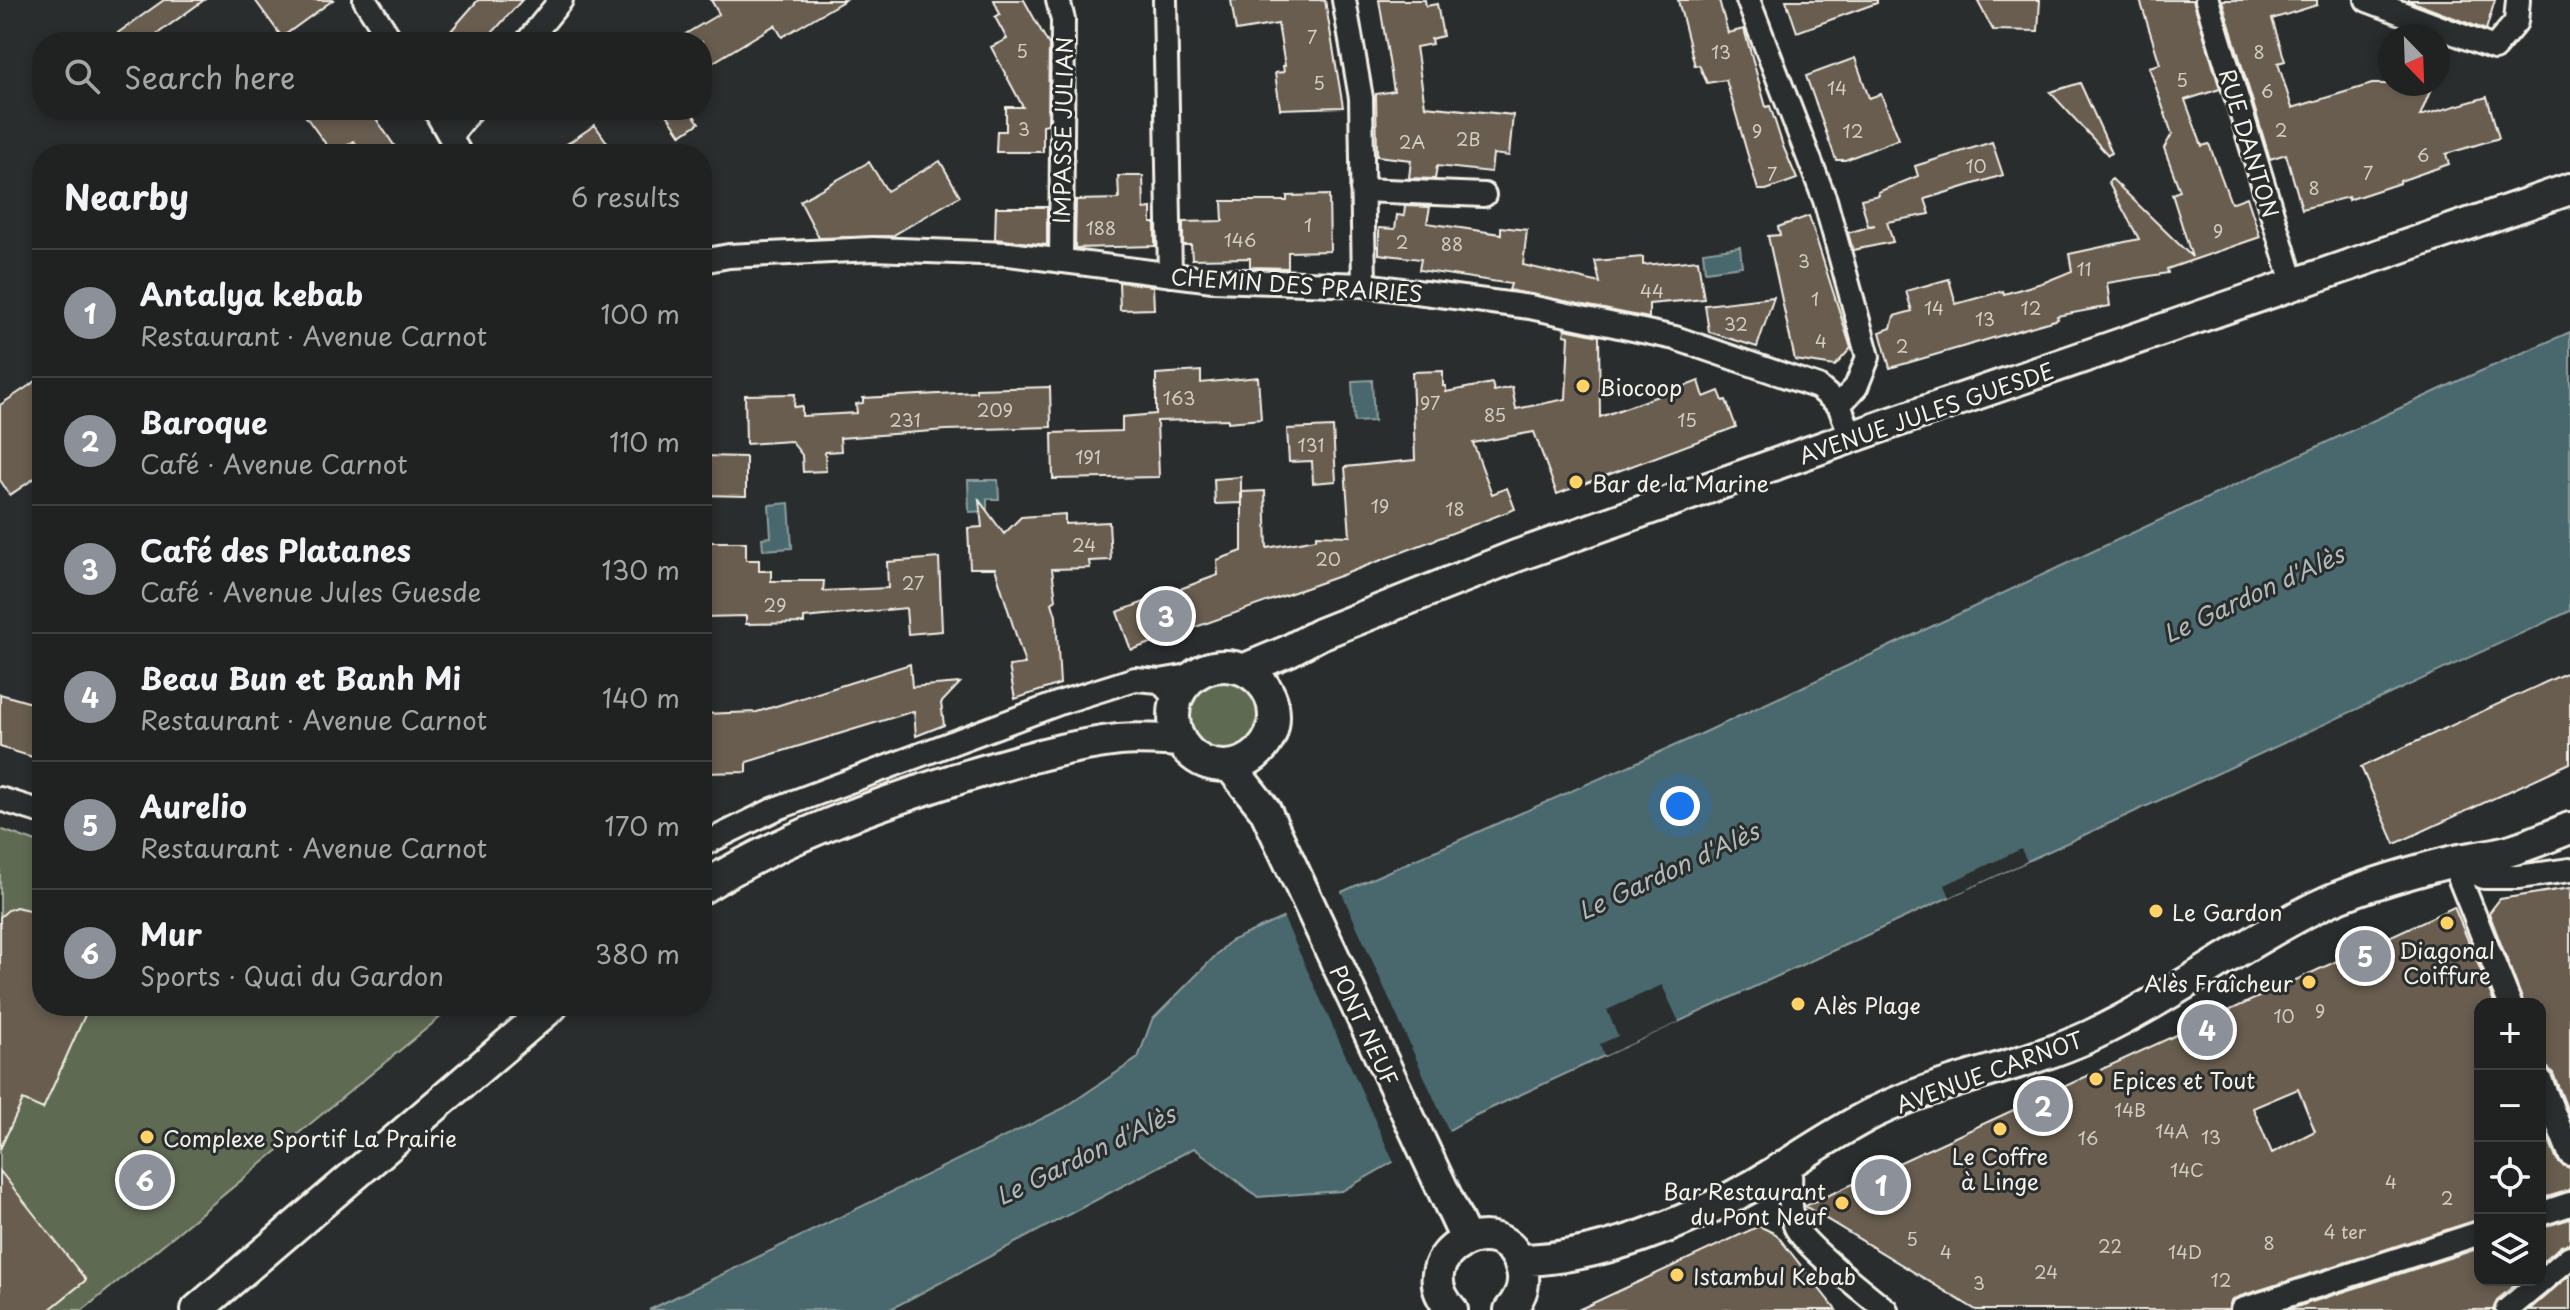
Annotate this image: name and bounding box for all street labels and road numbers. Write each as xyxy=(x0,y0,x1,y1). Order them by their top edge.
street label: IMPASSE JULIAN xyxy=(1044,36,1080,224)
street label: RUE DANTON xyxy=(2212,65,2288,221)
street label: CHEMIN DES PRAIRIES xyxy=(1170,259,1424,309)
street label: AVENUE JULES GUESDE xyxy=(1794,353,2058,471)
street label: PONT NEUF xyxy=(1323,959,1407,1091)
street label: AVENUE CARNOT xyxy=(1891,1022,2087,1120)

